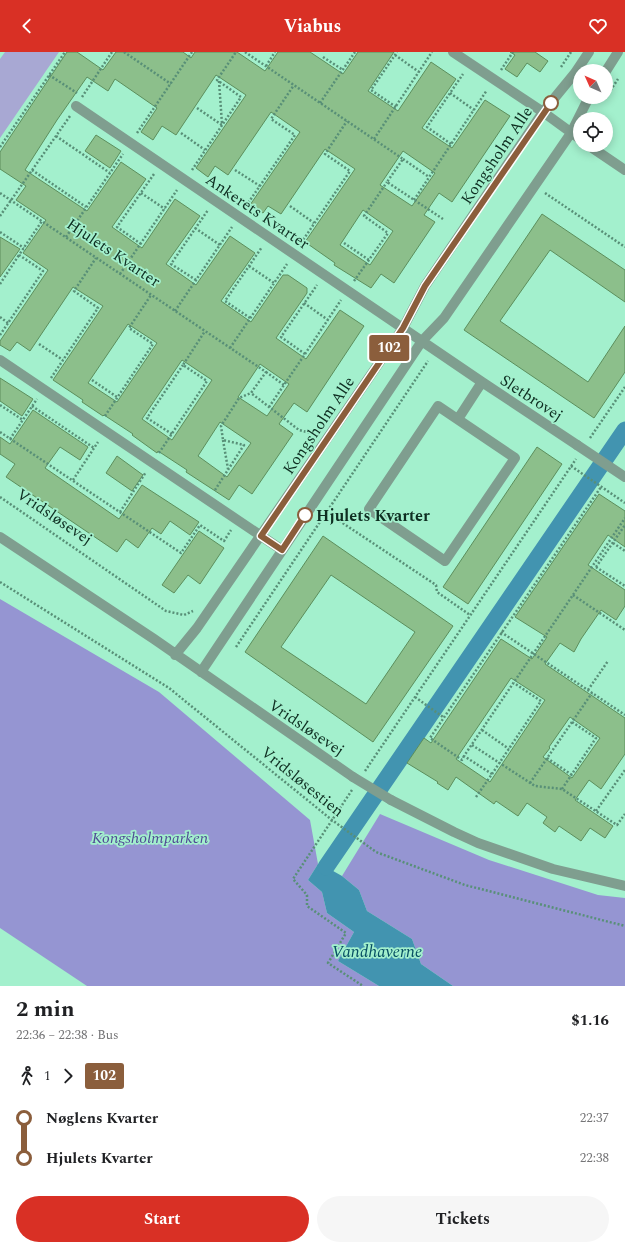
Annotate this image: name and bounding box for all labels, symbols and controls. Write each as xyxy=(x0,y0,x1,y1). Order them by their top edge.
text: Viabus xyxy=(284,13,341,40)
icon: back xyxy=(16,15,38,37)
icon: heart xyxy=(587,15,609,37)
north arrow xyxy=(573,64,613,104)
map controls xyxy=(573,64,613,152)
unlabelled marker xyxy=(543,95,559,111)
street label: Kongsholm Alle xyxy=(455,102,539,210)
button: locate xyxy=(573,112,613,152)
street label: Ankerets Kvarter xyxy=(201,168,314,256)
street label: Hjulets Kvarter xyxy=(62,212,165,293)
line badge: 102 xyxy=(366,335,412,361)
text: 102 xyxy=(377,337,401,358)
street label: Sletbrovej xyxy=(495,368,568,427)
street label: Kongsholm Alle xyxy=(277,372,361,480)
street label: Vridsløsevej xyxy=(12,483,97,551)
place label: Hjulets Kvarter xyxy=(316,504,430,528)
marker: Hjulets Kvarter xyxy=(297,507,313,523)
street label: Vridsløsevej xyxy=(264,694,349,762)
street label: Vridsløsestien xyxy=(256,741,349,823)
park label: Kongsholmparken xyxy=(92,826,209,850)
water label: Vandhaverne xyxy=(332,939,422,965)
text: 2 min xyxy=(16,993,75,1026)
text: $1.16 xyxy=(571,1009,609,1032)
text: 22:36 – 22:38 · Bus xyxy=(16,1025,119,1045)
icon: walk xyxy=(16,1065,38,1087)
icon: forward xyxy=(57,1065,79,1087)
text: 102 xyxy=(93,1065,116,1086)
text: 1 xyxy=(44,1066,51,1086)
text: Nøglens Kvarter xyxy=(46,1107,158,1130)
text: 22:37 xyxy=(580,1108,609,1128)
text: Hjulets Kvarter xyxy=(46,1147,153,1170)
text: 22:38 xyxy=(580,1148,609,1168)
button: Start xyxy=(16,1196,309,1242)
button: Tickets xyxy=(317,1196,609,1242)

